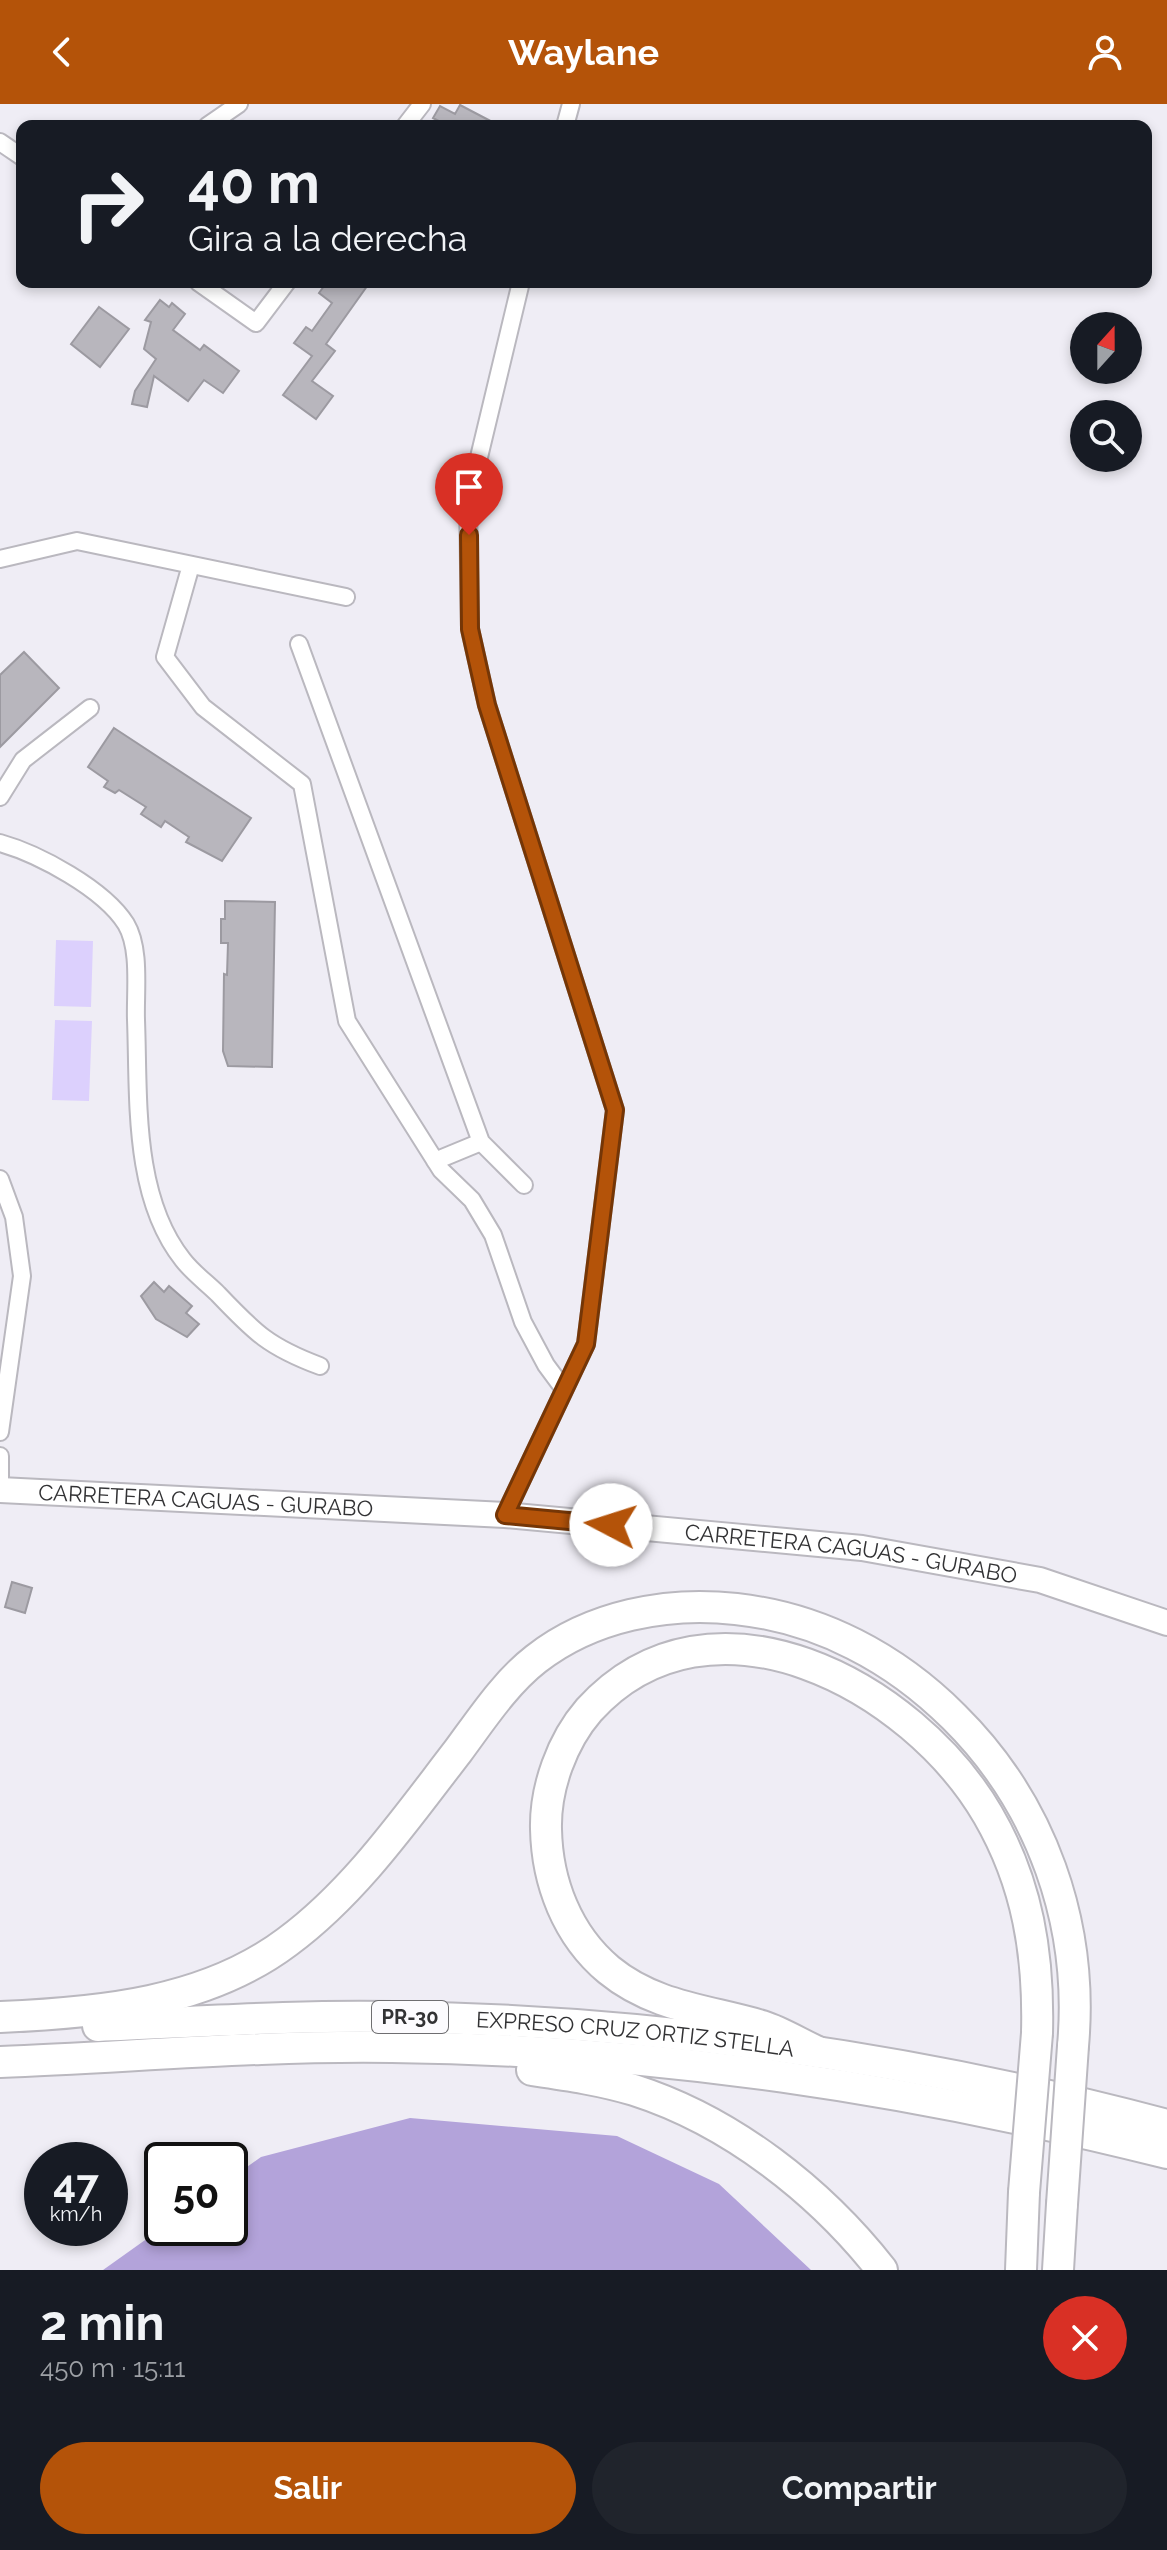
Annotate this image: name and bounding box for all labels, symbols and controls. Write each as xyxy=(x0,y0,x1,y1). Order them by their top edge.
icon: back xyxy=(40,30,84,74)
icon: person xyxy=(1083,30,1127,74)
text: Waylane xyxy=(508,31,659,73)
text: 40 m xyxy=(188,150,320,216)
icon: right xyxy=(56,152,160,256)
text: Gira a la derecha xyxy=(188,217,467,259)
north arrow xyxy=(1070,312,1142,384)
map controls xyxy=(1070,312,1142,472)
button: search xyxy=(1070,400,1142,472)
pin xyxy=(435,453,503,535)
icon: arrive xyxy=(447,465,491,509)
street label: CARRETERA CAGUAS - GURABO xyxy=(38,1479,374,1521)
position arrow xyxy=(569,1483,653,1567)
street label: CARRETERA CAGUAS - GURABO xyxy=(684,1519,1019,1589)
road number: PR-30 xyxy=(372,2001,448,2033)
street label: EXPRESO CRUZ ORTIZ STELLA xyxy=(475,2006,796,2062)
speed limit sign: 50 xyxy=(144,2142,248,2246)
text: 47 xyxy=(53,2160,99,2207)
text: km/h xyxy=(50,2202,102,2226)
text: 2 min xyxy=(40,2295,165,2351)
button: close xyxy=(1043,2296,1127,2380)
text: 450 m · 15:11 xyxy=(40,2353,185,2383)
button: Salir xyxy=(40,2442,576,2534)
button: Compartir xyxy=(592,2442,1127,2534)

